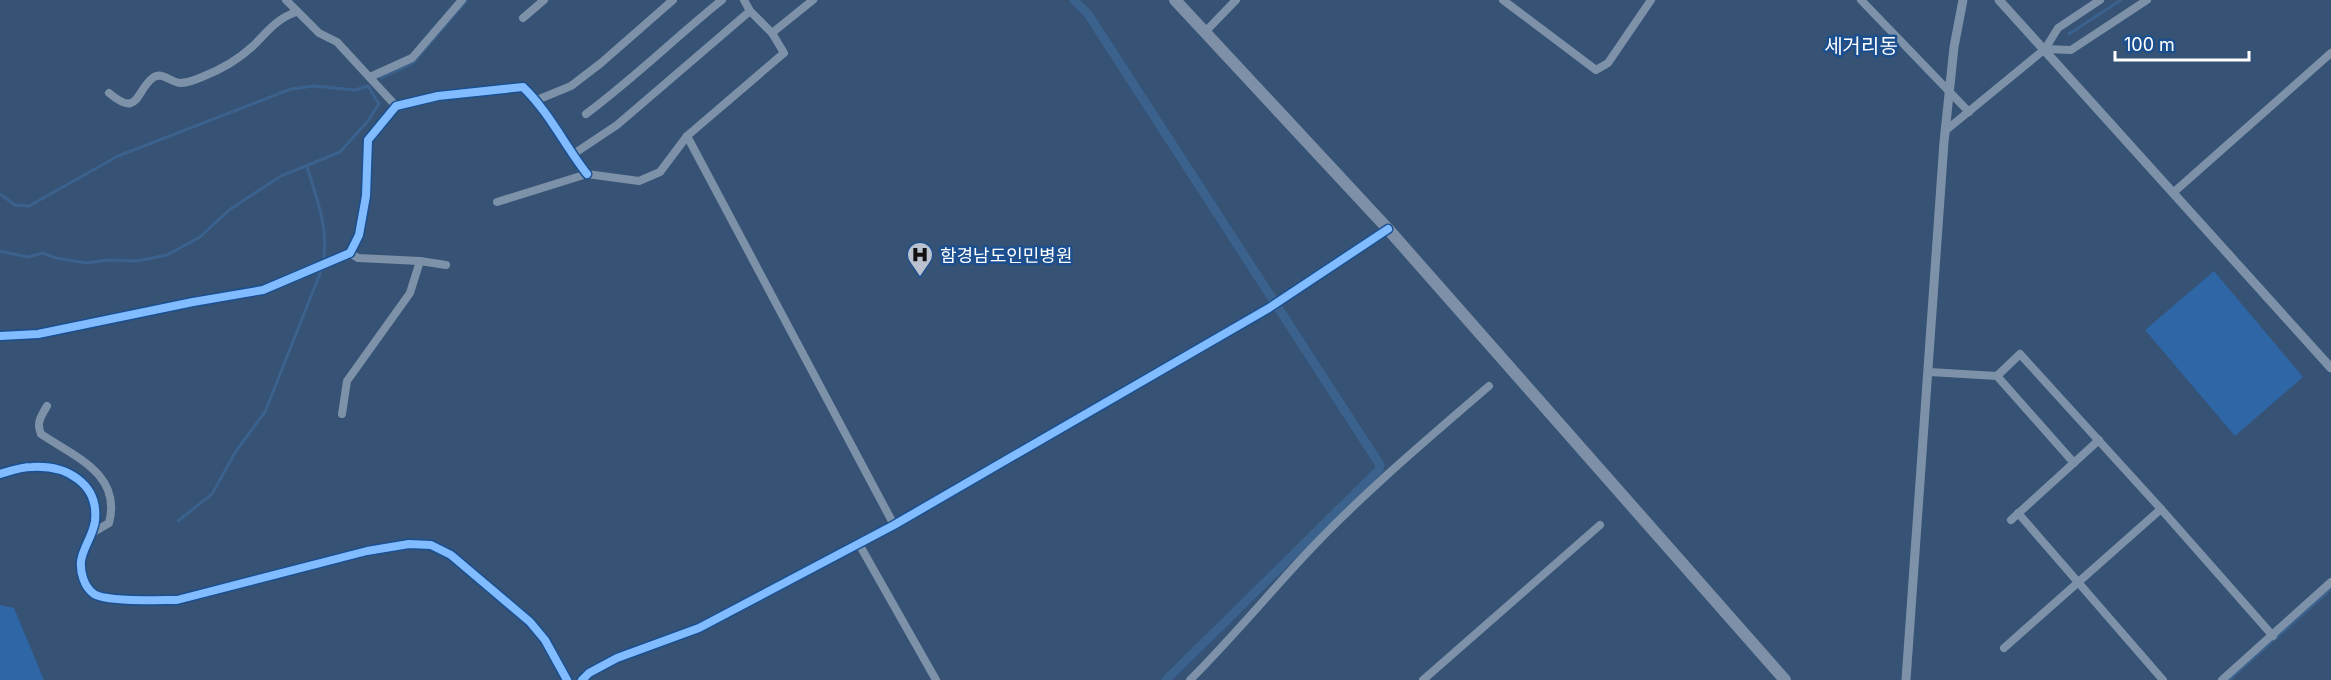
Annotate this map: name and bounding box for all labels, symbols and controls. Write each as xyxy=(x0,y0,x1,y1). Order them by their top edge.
scale bar xyxy=(2115,24,2248,62)
district label: 세거리동 xyxy=(1824,34,1898,58)
text: 100 m xyxy=(2124,34,2175,55)
hospital icon: 함경남도인민병원 xyxy=(905,240,935,278)
place label: 함경남도인민병원 xyxy=(940,245,1072,266)

